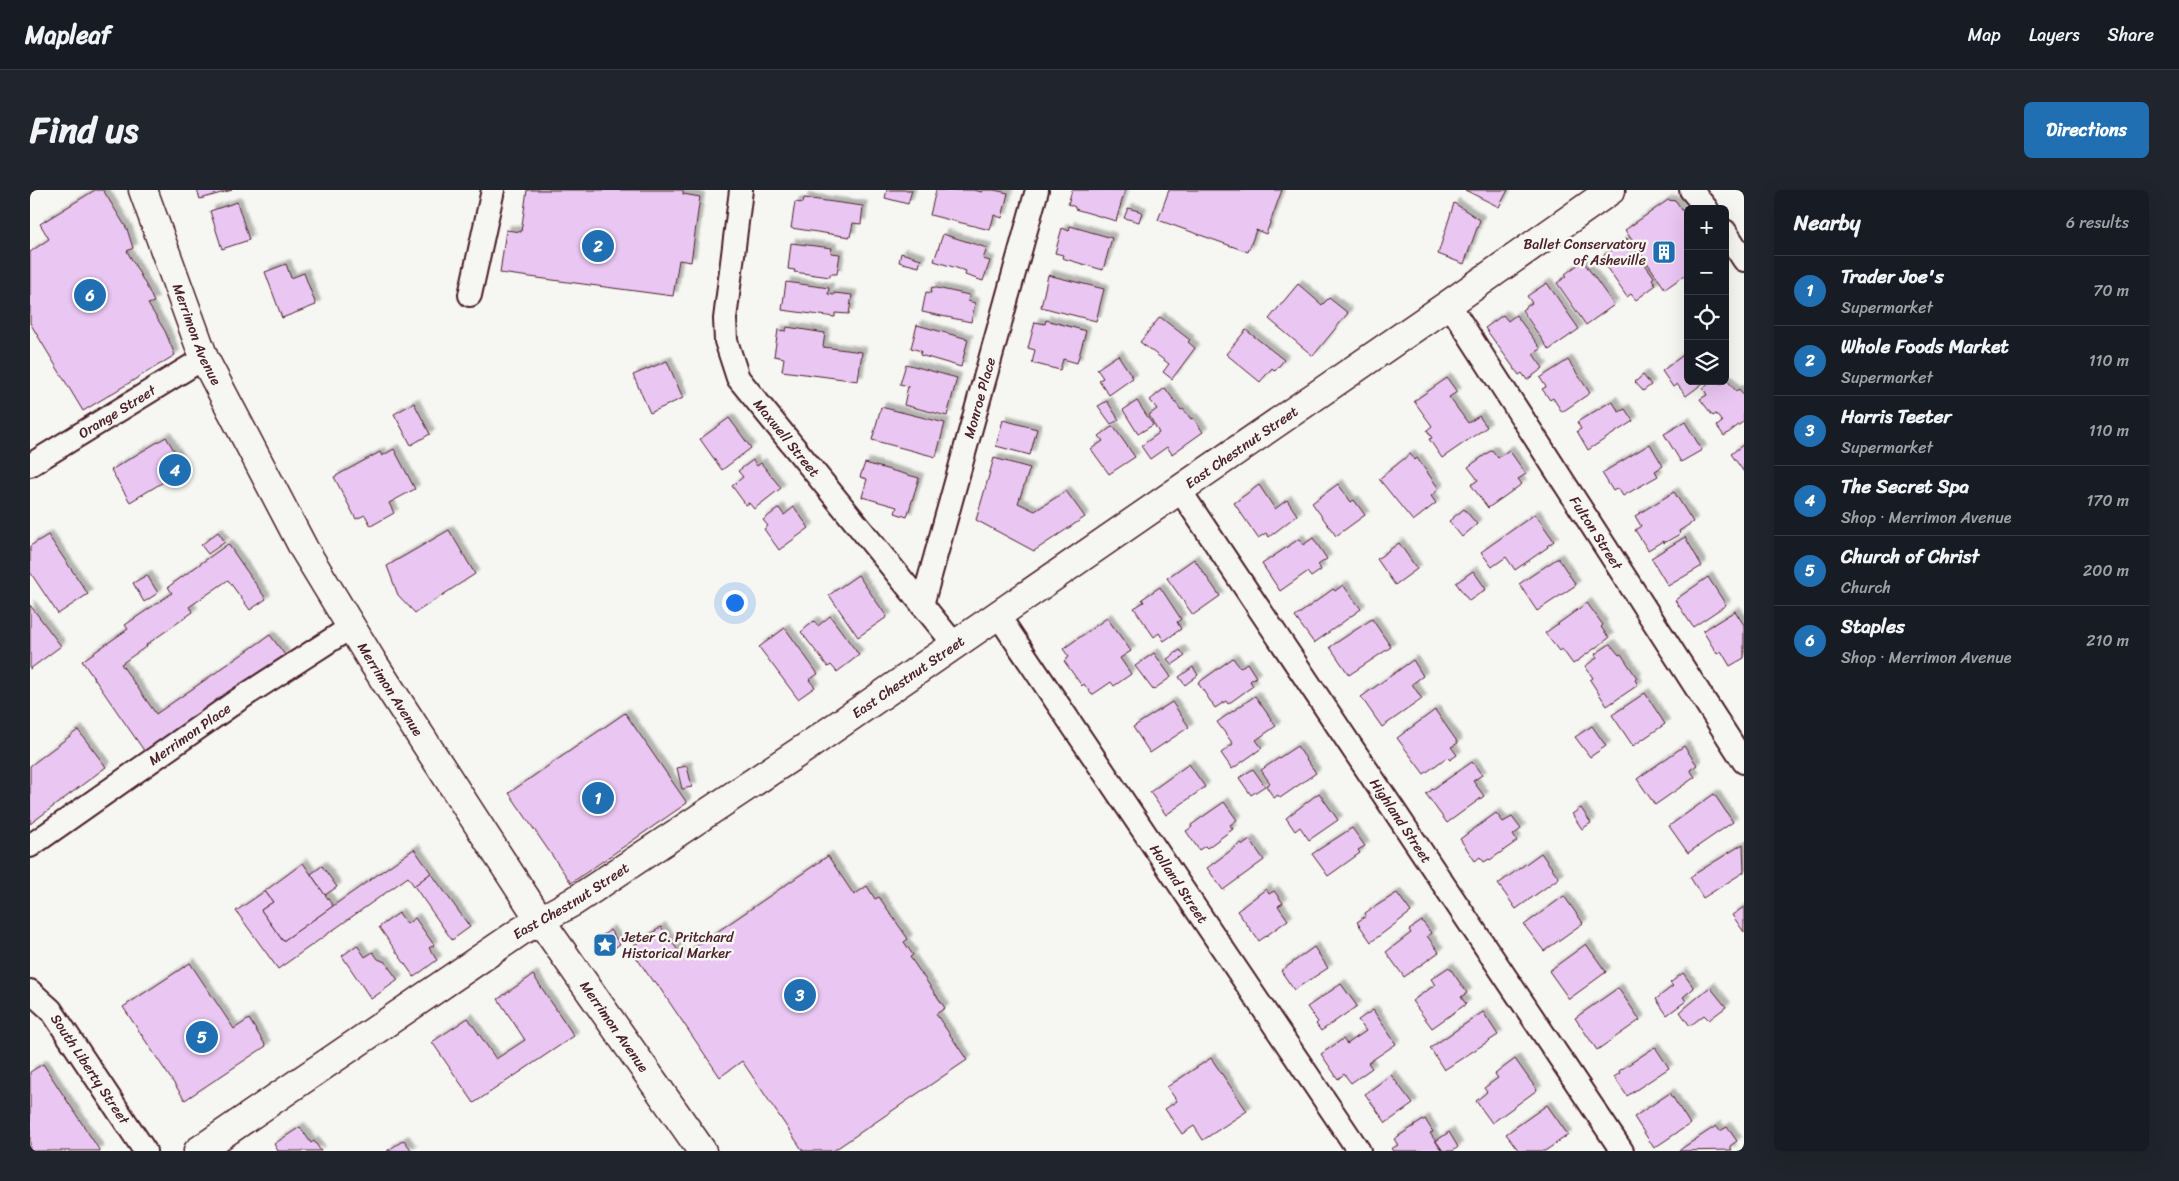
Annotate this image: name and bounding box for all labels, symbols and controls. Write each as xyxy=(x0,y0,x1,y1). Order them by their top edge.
text: Mapleaf xyxy=(25,14,111,56)
text: Map xyxy=(1968,19,2001,51)
text: Layers xyxy=(2029,19,2080,51)
text: Share xyxy=(2108,19,2154,51)
text: Find us xyxy=(30,99,138,161)
button: Directions xyxy=(2024,102,2149,158)
text: Nearby xyxy=(1794,204,1860,242)
map controls xyxy=(1684,205,1729,385)
button: + xyxy=(1684,205,1729,250)
text: 6 results xyxy=(2066,208,2129,237)
pin: 2 xyxy=(582,227,614,265)
place label: Ballet Conservatory of Asheville xyxy=(1524,232,1647,273)
building icon: Ballet Conservatory of Asheville xyxy=(1651,239,1677,265)
button: − xyxy=(1684,250,1729,295)
text: Trader Joe's xyxy=(1841,260,1944,293)
pin: 6 xyxy=(74,276,106,314)
text: 1 xyxy=(1807,276,1813,305)
text: 70 m xyxy=(2093,276,2129,305)
street label: Merrimon Avenue xyxy=(165,280,228,390)
text: Supermarket xyxy=(1841,293,1933,322)
button: locate xyxy=(1684,295,1729,340)
text: Whole Foods Market xyxy=(1841,330,2009,363)
button: layers xyxy=(1684,340,1729,385)
text: 2 xyxy=(1805,346,1815,375)
text: 110 m xyxy=(2089,346,2129,375)
street label: Monroe Place xyxy=(957,355,1003,441)
text: Supermarket xyxy=(1841,363,1933,392)
street label: Orange Street xyxy=(73,378,162,446)
street label: Maxwell Street xyxy=(746,393,826,483)
street label: East Chestnut Street xyxy=(1180,399,1304,496)
text: Harris Teeter xyxy=(1841,400,1951,433)
text: 3 xyxy=(1806,416,1814,445)
text: 110 m xyxy=(2089,416,2129,445)
text: Supermarket xyxy=(1841,433,1933,462)
pin: 4 xyxy=(159,451,191,489)
text: The Secret Spa xyxy=(1841,470,1969,503)
text: 4 xyxy=(1805,486,1815,515)
text: 170 m xyxy=(2086,486,2129,515)
street label: Fulton Street xyxy=(1563,491,1630,576)
text: Shop · Merrimon Avenue xyxy=(1841,503,2012,532)
text: Church of Christ xyxy=(1841,540,1979,573)
text: 5 xyxy=(1805,556,1815,585)
text: 200 m xyxy=(2083,556,2129,585)
text: Church xyxy=(1841,573,1891,602)
your location xyxy=(722,590,748,616)
text: Staples xyxy=(1841,610,1905,643)
text: 6 xyxy=(1805,626,1815,655)
text: 210 m xyxy=(2086,626,2129,655)
street label: East Chestnut Street xyxy=(847,629,970,725)
street label: Merrimon Avenue xyxy=(350,638,430,742)
text: Shop · Merrimon Avenue xyxy=(1841,643,2012,672)
street label: Merrimon Place xyxy=(143,696,237,772)
street label: Highland Street xyxy=(1363,773,1438,869)
pin: 1 xyxy=(582,779,614,817)
street label: Holland Street xyxy=(1143,839,1215,929)
street label: East Chestnut Street xyxy=(507,856,634,946)
place label: Jeter C. Pritchard Historical Marker xyxy=(621,925,735,966)
place icon: Jeter C. Pritchard Historical Marker xyxy=(592,932,618,958)
street label: Merrimon Avenue xyxy=(573,975,655,1078)
pin: 3 xyxy=(784,976,816,1014)
street label: South Liberty Street xyxy=(44,1008,137,1131)
pin: 5 xyxy=(186,1018,218,1056)

